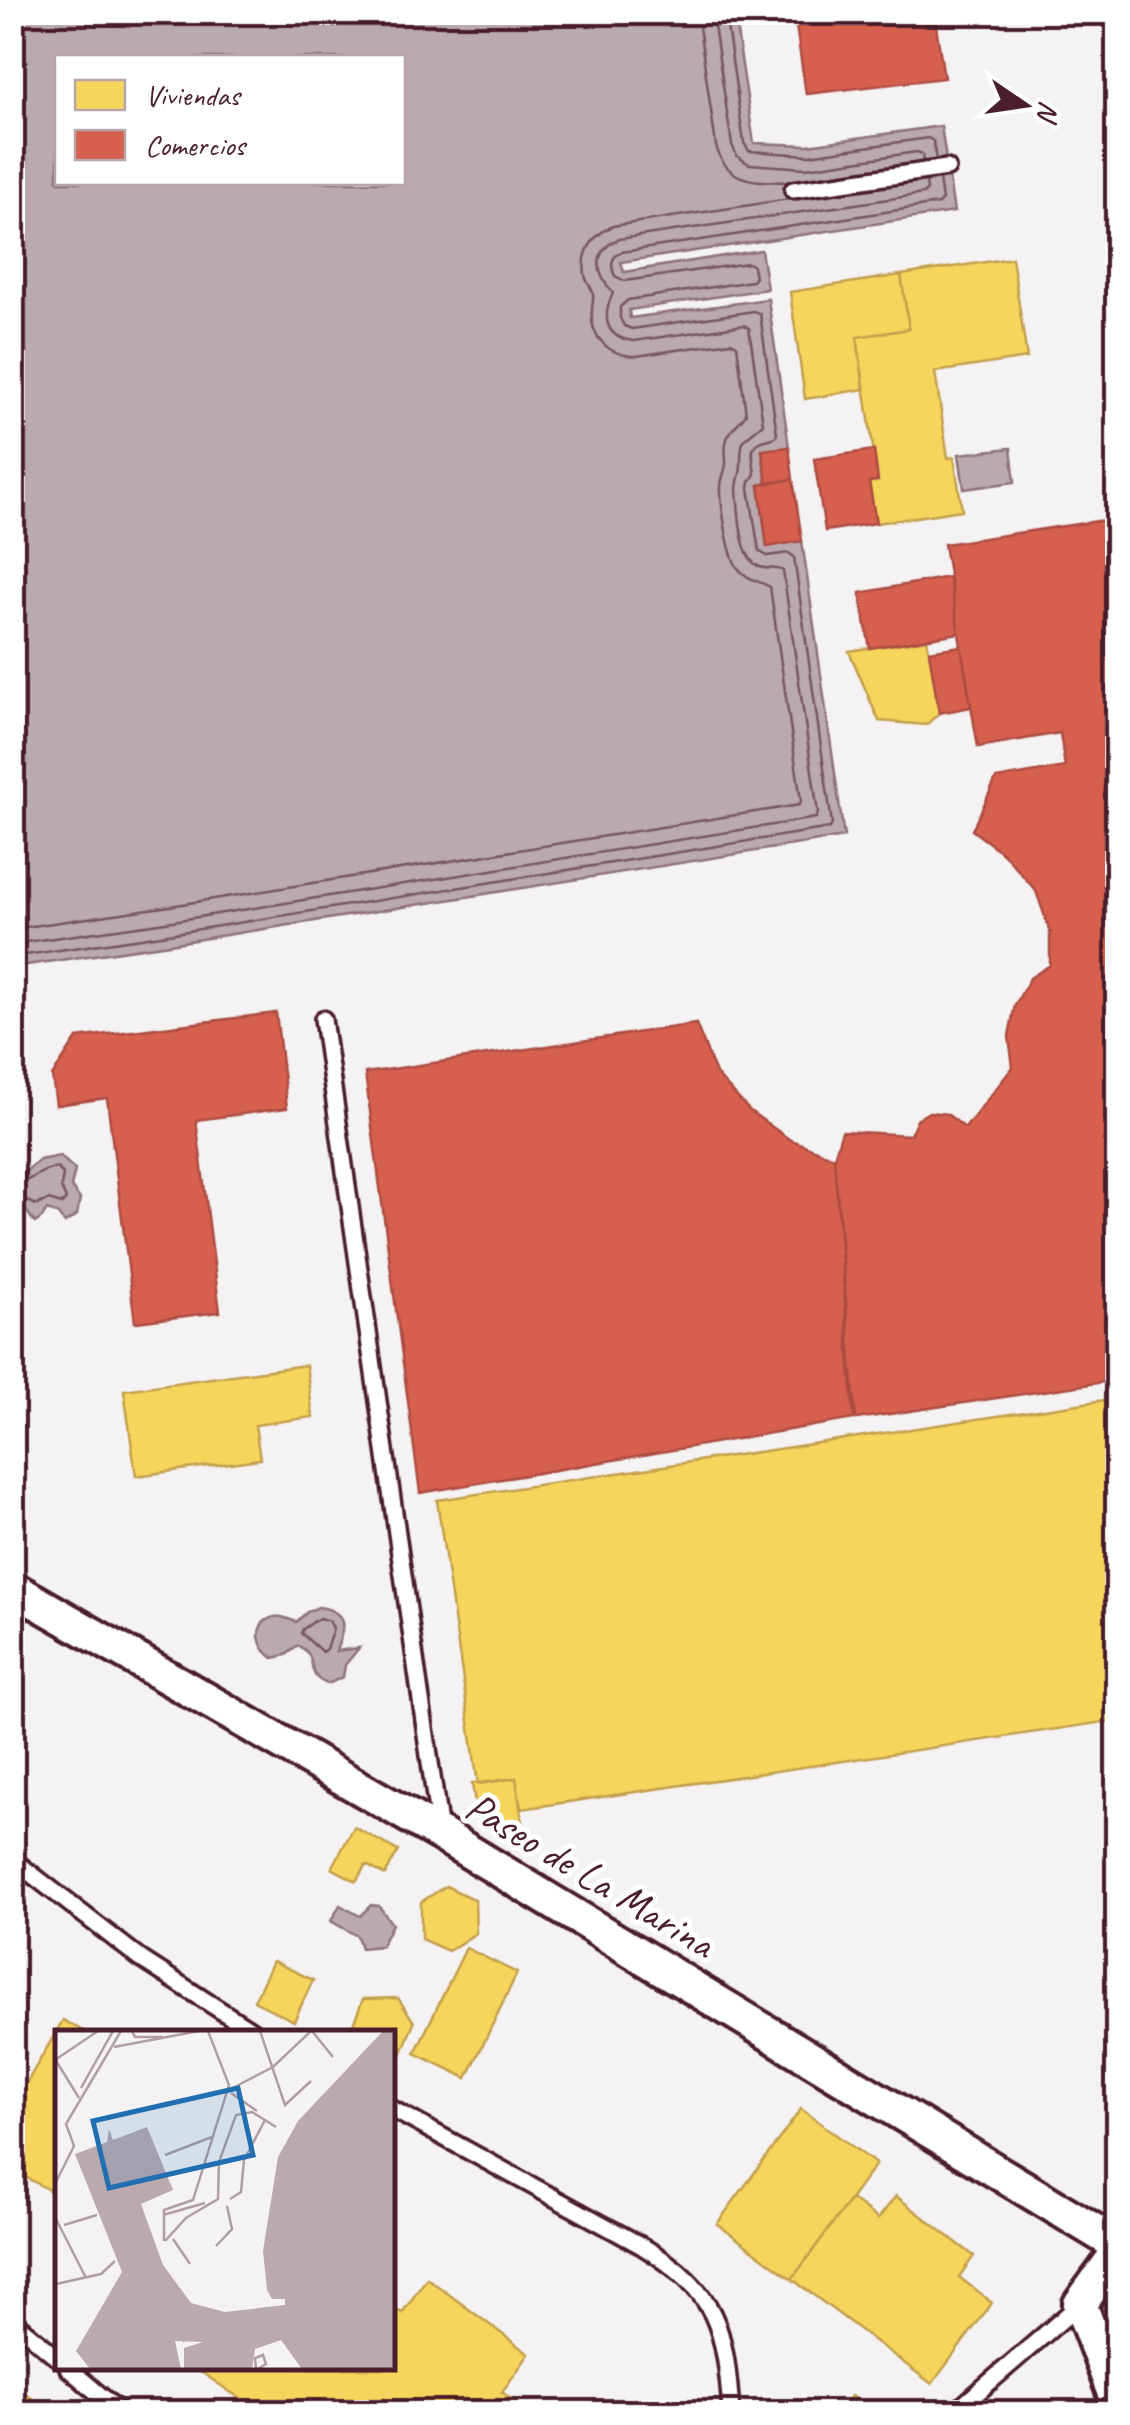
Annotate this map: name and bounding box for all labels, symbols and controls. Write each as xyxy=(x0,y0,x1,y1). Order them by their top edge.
legend xyxy=(55,55,405,185)
north arrow xyxy=(975,55,1075,155)
text: Viviendas xyxy=(145,76,242,114)
text: N xyxy=(1029,98,1068,127)
text: Comercios xyxy=(145,126,247,164)
street label: Paseo de La Marina xyxy=(456,1780,727,1972)
inset map xyxy=(55,2030,395,2370)

